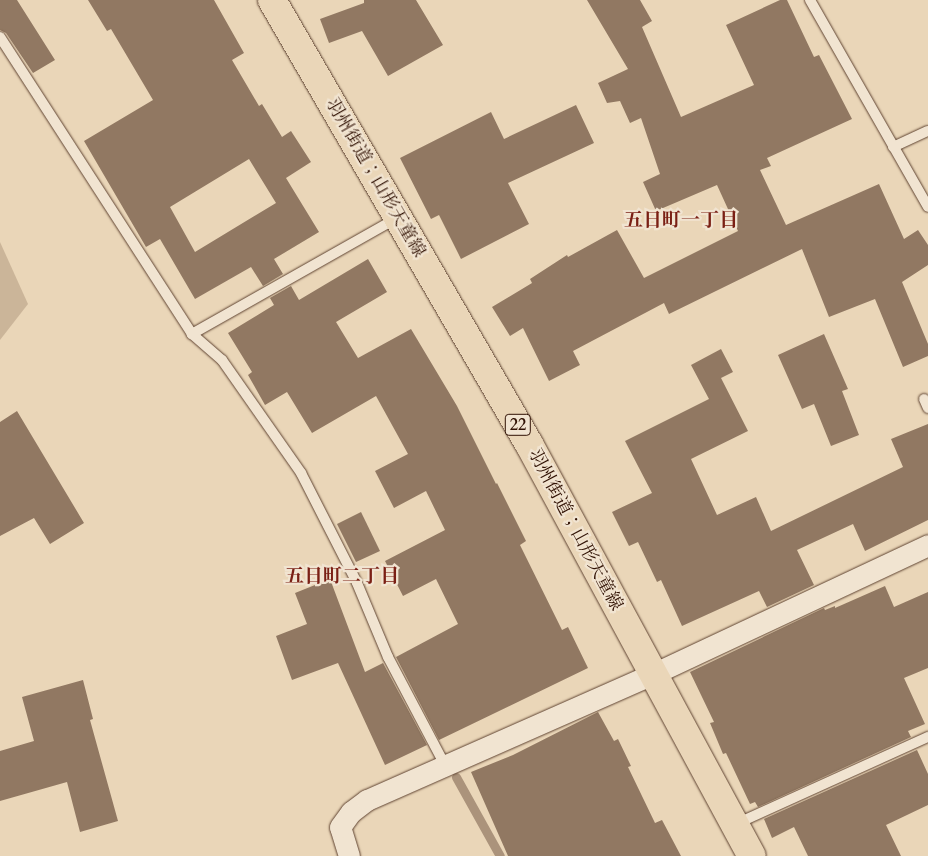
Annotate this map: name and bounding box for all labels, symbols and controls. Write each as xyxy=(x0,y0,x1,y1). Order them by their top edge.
street label: 羽州街道；山形天童線 xyxy=(321,95,429,261)
district label: 五日町一丁目 xyxy=(624,210,738,232)
road number: 22 xyxy=(504,412,532,438)
street label: 羽州街道；山形天童線 xyxy=(523,445,627,615)
district label: 五日町二丁目 xyxy=(285,566,399,588)

